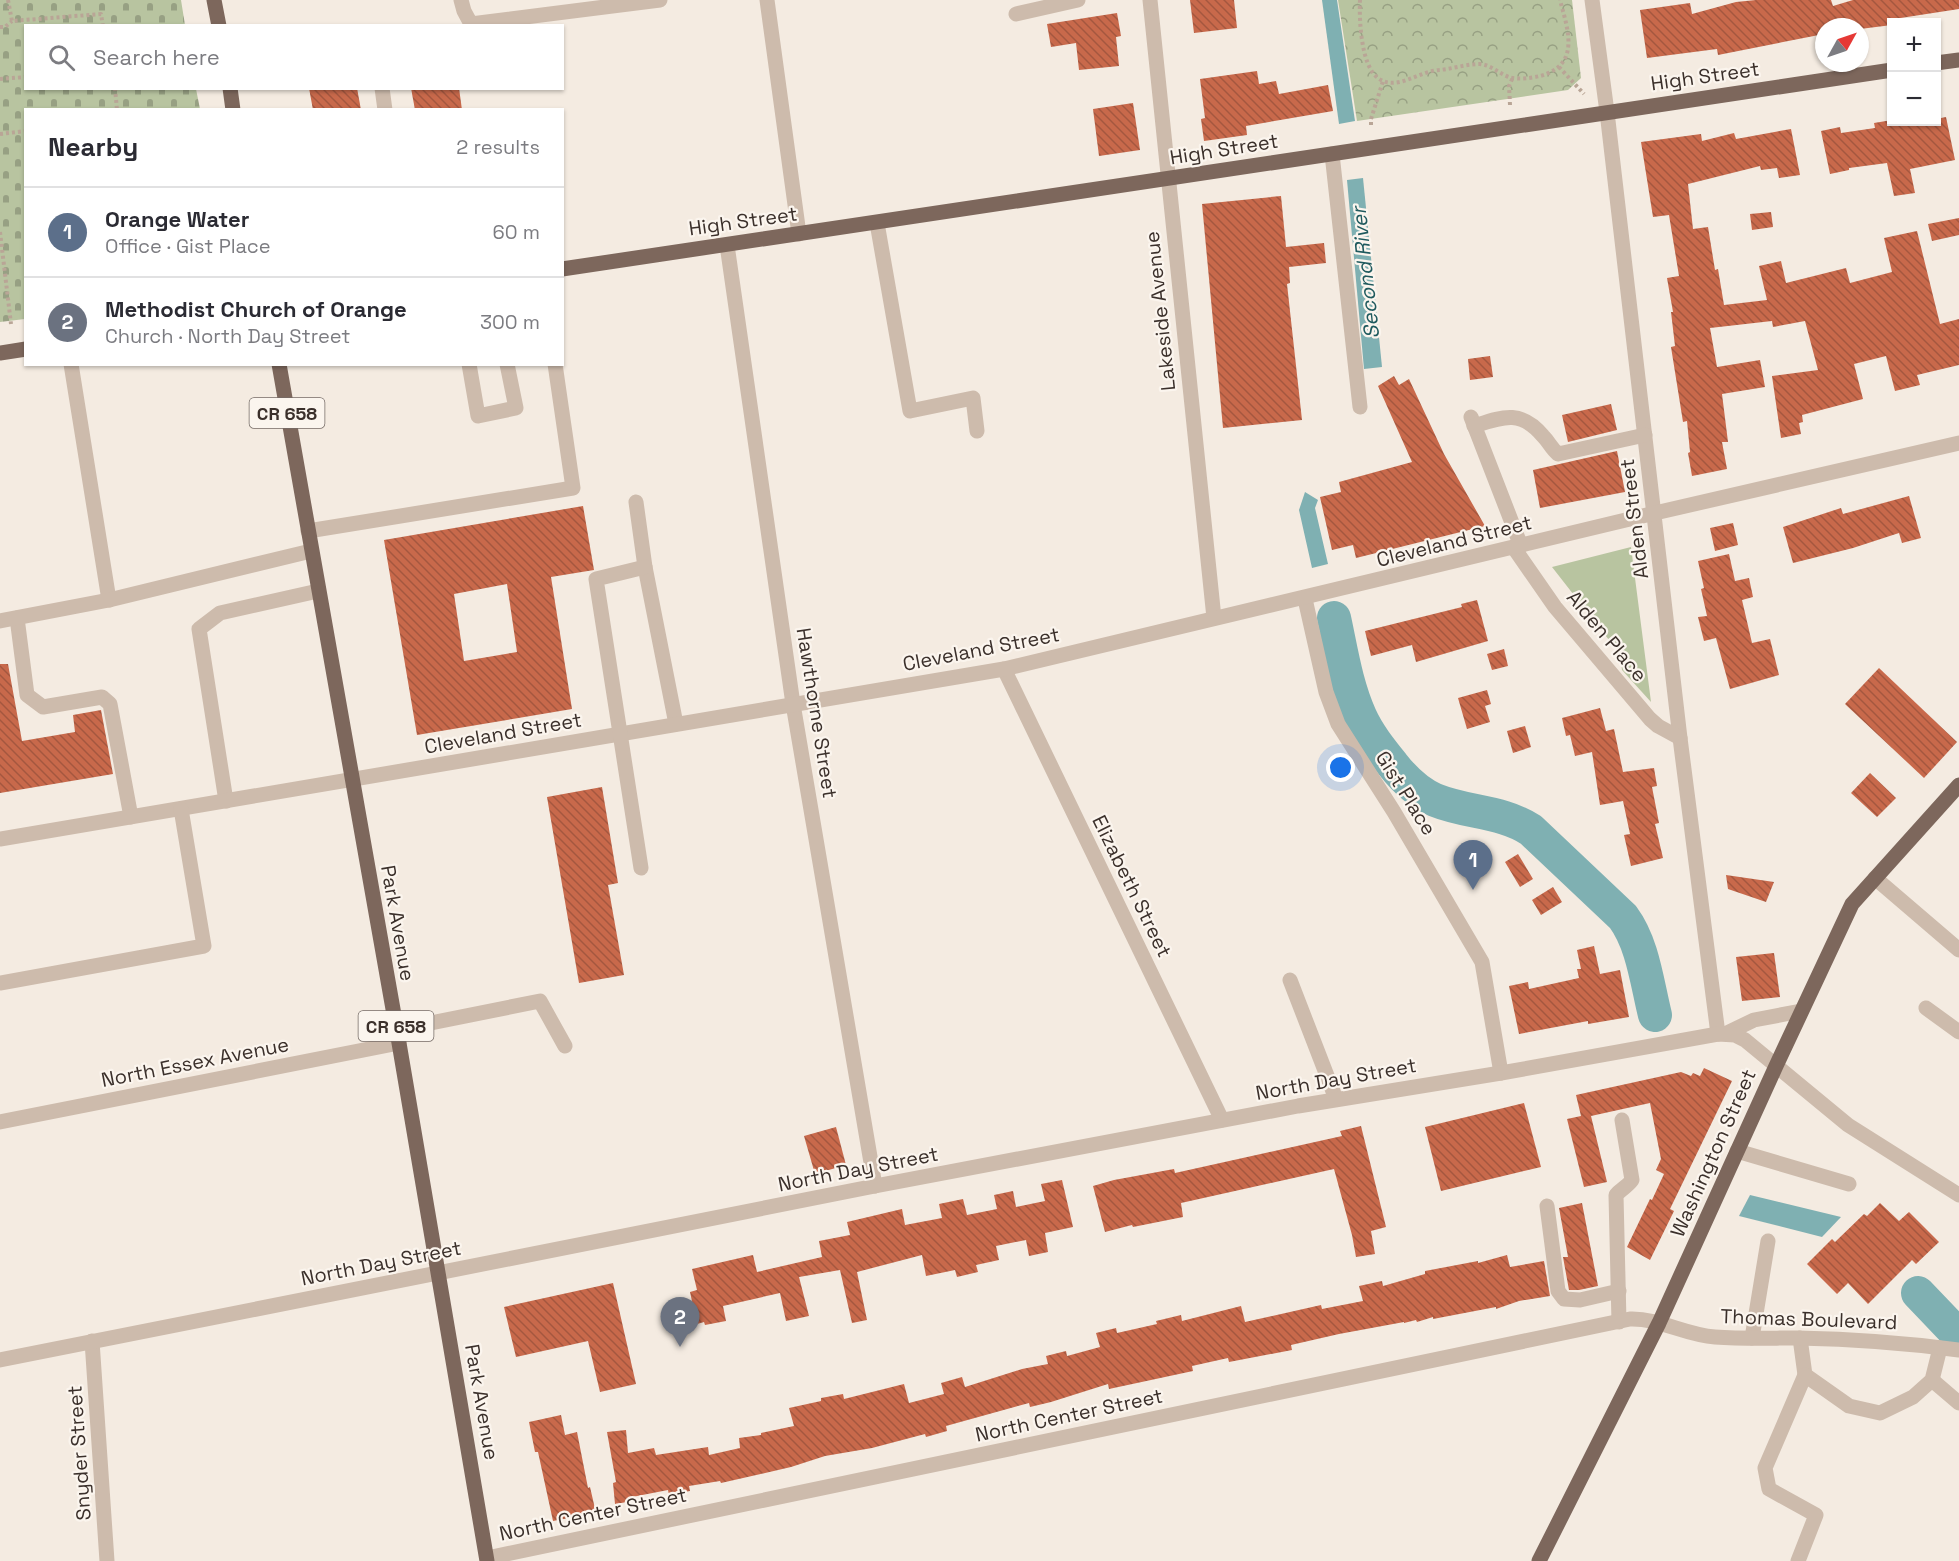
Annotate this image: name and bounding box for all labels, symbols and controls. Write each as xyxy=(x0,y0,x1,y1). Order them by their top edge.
north arrow xyxy=(1815,18,1869,72)
map controls xyxy=(1887,18,1941,126)
button: + xyxy=(1887,18,1941,72)
search box xyxy=(24,24,564,90)
icon: search xyxy=(45,41,78,74)
text: Search here xyxy=(93,43,220,71)
street label: High Street xyxy=(1649,56,1761,96)
button: − xyxy=(1887,72,1941,126)
street label: High Street xyxy=(1168,128,1280,170)
text: Nearby xyxy=(48,130,138,164)
text: 2 results xyxy=(456,134,540,160)
street label: High Street xyxy=(687,201,799,241)
water label: Second River xyxy=(1344,204,1385,340)
text: Orange Water xyxy=(105,205,249,233)
text: 1 xyxy=(63,219,72,245)
text: 60 m xyxy=(493,219,540,245)
street label: Lakeside Avenue xyxy=(1139,230,1181,392)
text: Office · Gist Place xyxy=(105,233,271,259)
text: Methodist Church of Orange xyxy=(105,295,407,323)
text: 2 xyxy=(62,309,73,335)
text: 300 m xyxy=(480,309,540,335)
text: Church · North Day Street xyxy=(105,323,350,349)
road number: CR 658 xyxy=(250,398,324,428)
street label: Alden Street xyxy=(1614,457,1654,581)
street label: Cleveland Street xyxy=(1374,509,1534,573)
street label: Alden Place xyxy=(1561,585,1653,687)
street label: Cleveland Street xyxy=(900,621,1062,677)
street label: Hawthorne Street xyxy=(791,626,843,800)
street label: Cleveland Street xyxy=(422,706,584,760)
street label: Gist Place xyxy=(1370,746,1442,840)
your location xyxy=(1326,753,1355,782)
street label: Elizabeth Street xyxy=(1086,811,1178,961)
pin: 1 xyxy=(1454,840,1492,890)
street label: Park Avenue xyxy=(375,863,421,983)
road number: CR 658 xyxy=(358,1011,434,1041)
street label: North Essex Avenue xyxy=(99,1031,291,1093)
street label: North Day Street xyxy=(1254,1052,1418,1106)
street label: Washington Street xyxy=(1664,1065,1762,1241)
street label: North Day Street xyxy=(776,1141,940,1197)
street label: North Day Street xyxy=(299,1235,463,1291)
pin: 2 xyxy=(660,1298,700,1347)
street label: Thomas Boulevard xyxy=(1720,1303,1898,1335)
street label: Park Avenue xyxy=(459,1342,505,1462)
street label: North Center Street xyxy=(973,1382,1165,1448)
street label: Snyder Street xyxy=(61,1385,97,1521)
street label: North Center Street xyxy=(497,1481,689,1547)

